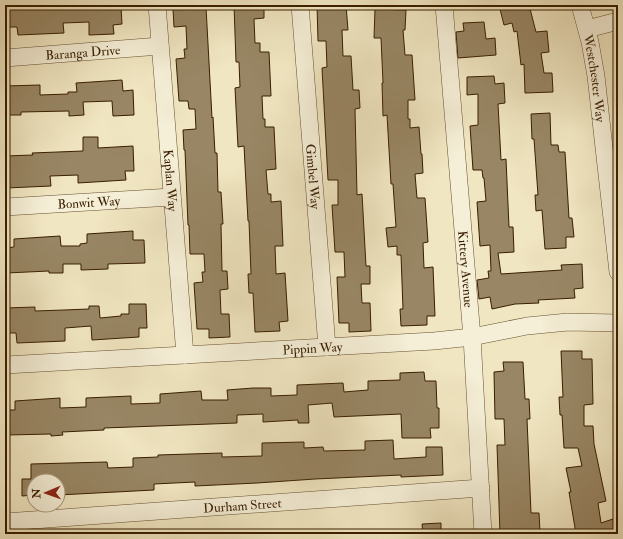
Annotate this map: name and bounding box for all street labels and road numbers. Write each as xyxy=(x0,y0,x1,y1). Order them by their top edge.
street label: Westchester Way xyxy=(579,32,608,123)
street label: Baranga Drive xyxy=(45,42,121,64)
street label: Gimbel Way xyxy=(302,143,323,210)
street label: Kaplan Way xyxy=(160,149,181,212)
street label: Bonwit Way xyxy=(57,193,121,213)
street label: Kittery Avenue xyxy=(454,230,477,309)
street label: Pippin Way xyxy=(282,339,343,359)
street label: Durham Street xyxy=(203,495,282,517)

